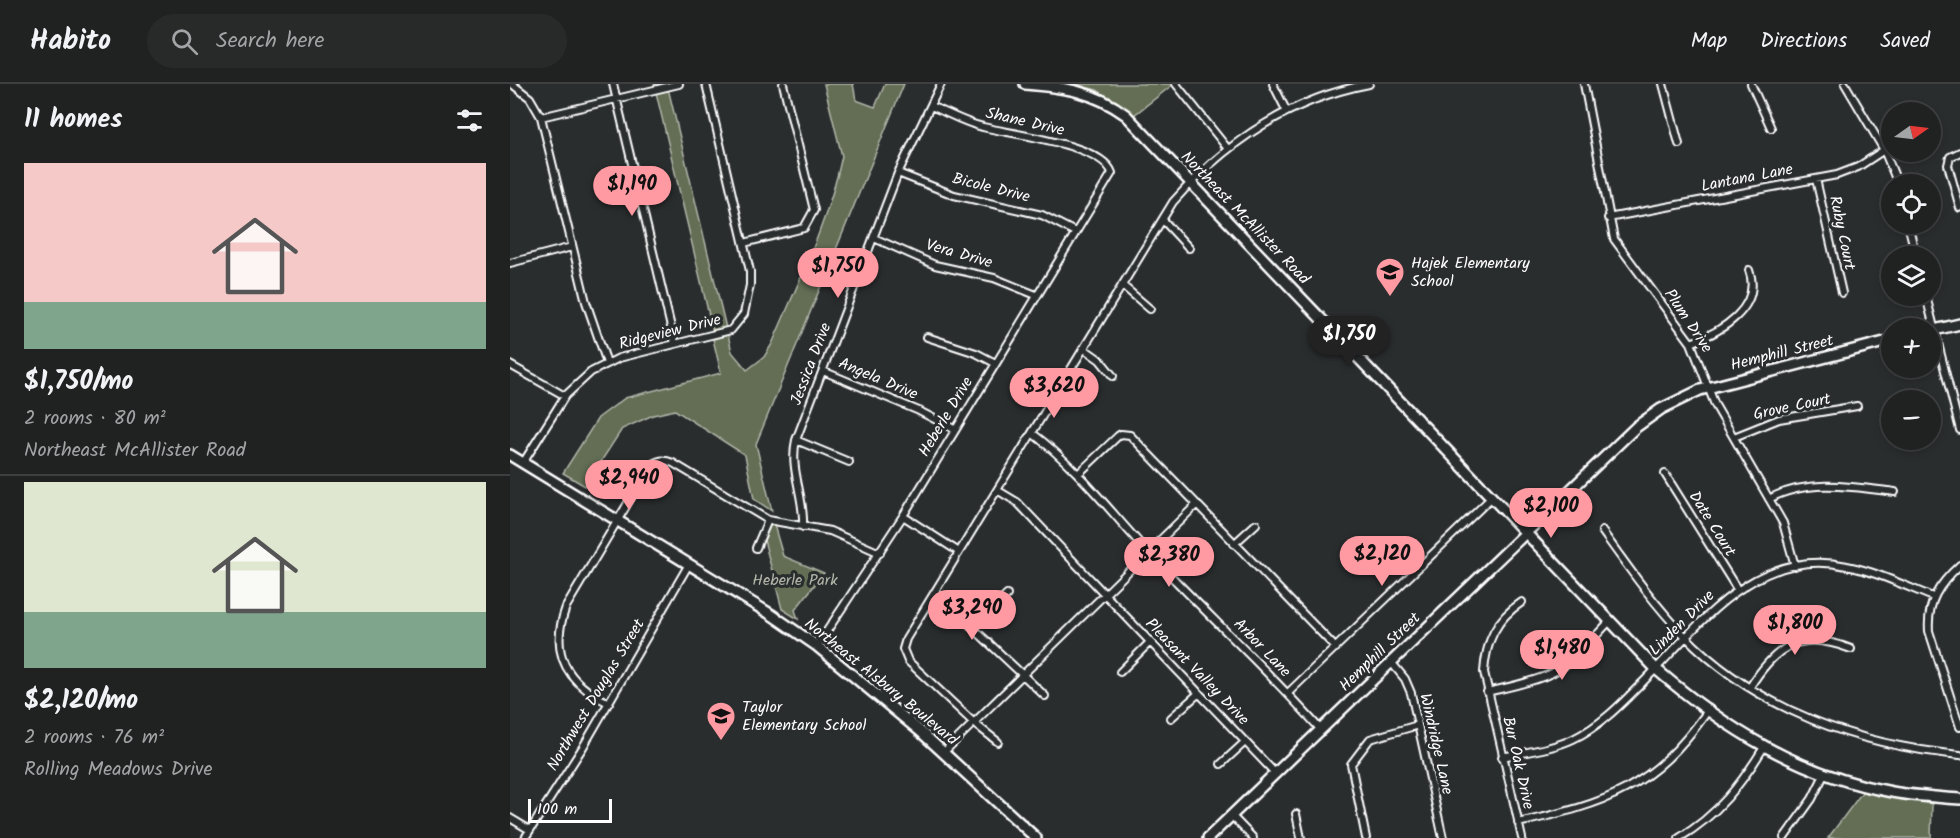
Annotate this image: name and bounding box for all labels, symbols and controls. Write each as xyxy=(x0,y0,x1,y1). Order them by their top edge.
search box xyxy=(147,14,567,68)
text: Habito xyxy=(30,19,111,64)
text: Search here xyxy=(216,24,325,59)
icon: search xyxy=(168,25,201,58)
text: Map xyxy=(1691,25,1727,58)
text: Directions xyxy=(1760,25,1847,58)
text: Saved xyxy=(1880,25,1930,58)
text: 11 homes xyxy=(24,99,122,141)
street label: Shane Drive xyxy=(983,101,1067,143)
north arrow xyxy=(1881,102,1941,162)
map controls xyxy=(1881,102,1941,450)
icon: filters xyxy=(453,104,486,137)
street label: Northeast McAllister Road xyxy=(1174,146,1316,291)
street label: Lantana Lane xyxy=(1699,157,1795,199)
pin: $1,190 xyxy=(583,166,681,217)
street label: Bicole Drive xyxy=(950,166,1032,210)
text: $1,190 xyxy=(607,169,657,201)
button: locate xyxy=(1881,174,1941,234)
street label: Ruby Court xyxy=(1822,194,1862,273)
icon: home xyxy=(201,202,309,310)
street label: Vera Drive xyxy=(923,233,995,275)
button: layers xyxy=(1881,246,1941,306)
pin: $1,750 xyxy=(789,248,887,299)
text: $1,750 xyxy=(812,251,864,283)
place label: Hajek Elementary School xyxy=(1411,251,1530,294)
school or university icon: Hajek Elementary School xyxy=(1374,256,1406,298)
street label: Plum Drive xyxy=(1657,284,1719,358)
street label: Ridgeview Drive xyxy=(616,307,724,357)
pin: $1,750 xyxy=(1300,316,1398,367)
button: + xyxy=(1881,318,1941,378)
street label: Jessica Drive xyxy=(784,319,838,409)
text: $1,750 xyxy=(1323,319,1375,351)
street label: Hemphill Street xyxy=(1728,328,1837,378)
street label: Angela Drive xyxy=(834,351,922,407)
text: $1,750/mo xyxy=(24,361,133,403)
pin: $3,620 xyxy=(1005,368,1103,419)
text: $3,620 xyxy=(1024,371,1084,403)
street label: Heberle Drive xyxy=(912,372,980,462)
street label: Grove Court xyxy=(1751,386,1834,427)
button: − xyxy=(1881,390,1941,450)
text: 2 rooms · 80 m² xyxy=(24,403,166,435)
text: Northeast McAllister Road xyxy=(24,435,246,467)
pin: $2,940 xyxy=(580,460,678,511)
text: $2,940 xyxy=(599,463,659,495)
street label: Date Court xyxy=(1682,486,1743,563)
pin: $2,100 xyxy=(1502,488,1600,539)
text: $2,100 xyxy=(1523,491,1579,523)
icon: home xyxy=(201,521,309,629)
pin: $2,120 xyxy=(1333,536,1431,587)
pin: $2,380 xyxy=(1120,537,1218,588)
text: $2,120 xyxy=(1354,539,1410,571)
text: $2,380 xyxy=(1138,540,1200,572)
park label: Heberle Park xyxy=(752,568,838,593)
street label: Linden Drive xyxy=(1643,584,1721,662)
pin: $3,290 xyxy=(923,590,1021,641)
text: $3,290 xyxy=(942,593,1002,625)
pin: $1,800 xyxy=(1746,605,1844,656)
street label: Hemphill Street xyxy=(1333,606,1427,698)
text: $1,800 xyxy=(1767,608,1823,640)
street label: Northeast Alsbury Boulevard xyxy=(799,612,964,753)
street label: Northwest Douglas Street xyxy=(541,613,652,776)
street label: Pleasant Valley Drive xyxy=(1139,613,1255,731)
street label: Arbor Lane xyxy=(1227,613,1297,683)
pin: $1,480 xyxy=(1513,630,1611,681)
text: $1,480 xyxy=(1534,633,1590,665)
text: $2,120/mo xyxy=(24,680,138,722)
street label: Windridge Lane xyxy=(1412,691,1460,797)
place label: Taylor Elementary School xyxy=(742,695,867,738)
school or university icon: Taylor Elementary School xyxy=(705,700,737,742)
street label: Bur Oak Drive xyxy=(1495,714,1541,812)
text: 2 rooms · 76 m² xyxy=(24,722,164,754)
text: Rolling Meadows Drive xyxy=(24,754,212,786)
scale bar xyxy=(528,796,612,824)
text: 100 m xyxy=(537,797,577,822)

